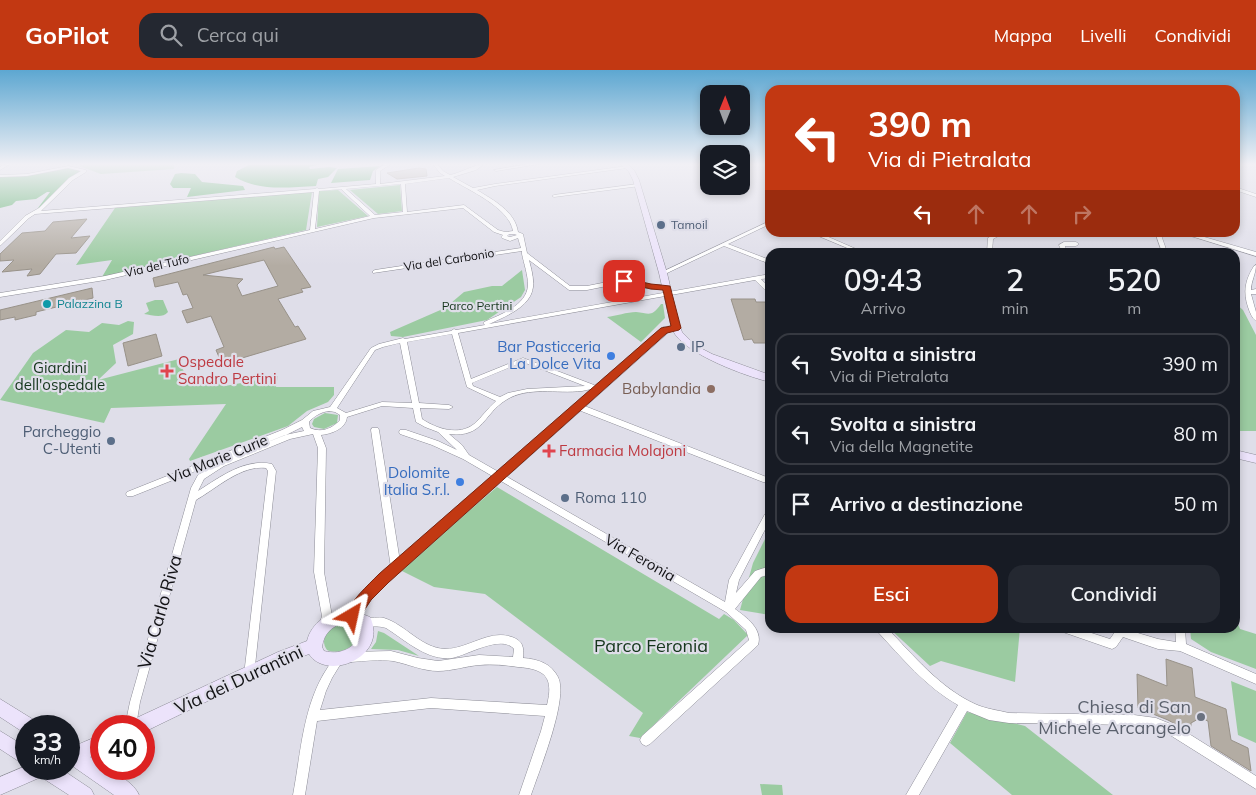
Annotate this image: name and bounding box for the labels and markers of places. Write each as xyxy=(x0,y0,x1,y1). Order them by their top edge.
place label: Tamoil xyxy=(671,217,708,232)
marker: Tamoil xyxy=(655,219,667,231)
pin xyxy=(603,260,645,302)
place label: Palazzina B xyxy=(57,296,123,311)
marker: Palazzina B xyxy=(41,298,53,310)
place label: Bar Pasticceria La Dolce Vita xyxy=(497,337,601,373)
place label: IP xyxy=(691,337,705,356)
marker: IP xyxy=(675,341,687,353)
marker: Bar Pasticceria La Dolce Vita xyxy=(605,350,617,362)
place label: Ospedale Sandro Pertini xyxy=(178,352,277,388)
marker: Ospedale Sandro Pertini xyxy=(160,364,174,378)
place label: Babylandia xyxy=(622,379,701,398)
marker: Babylandia xyxy=(705,383,717,395)
place label: Parcheggio C-Utenti xyxy=(23,422,101,458)
marker: Parcheggio C-Utenti xyxy=(105,435,117,447)
place label: Farmacia Molajoni xyxy=(559,441,686,460)
marker: Farmacia Molajoni xyxy=(543,445,555,457)
place label: Dolomite Italia S.r.l. xyxy=(384,463,450,499)
marker: Dolomite Italia S.r.l. xyxy=(454,476,466,488)
place label: Roma 110 xyxy=(575,488,647,507)
marker: Roma 110 xyxy=(559,492,571,504)
place label: Chiesa di San Michele Arcangelo xyxy=(1038,695,1191,739)
marker: Chiesa di San Michele Arcangelo xyxy=(1195,711,1207,723)

